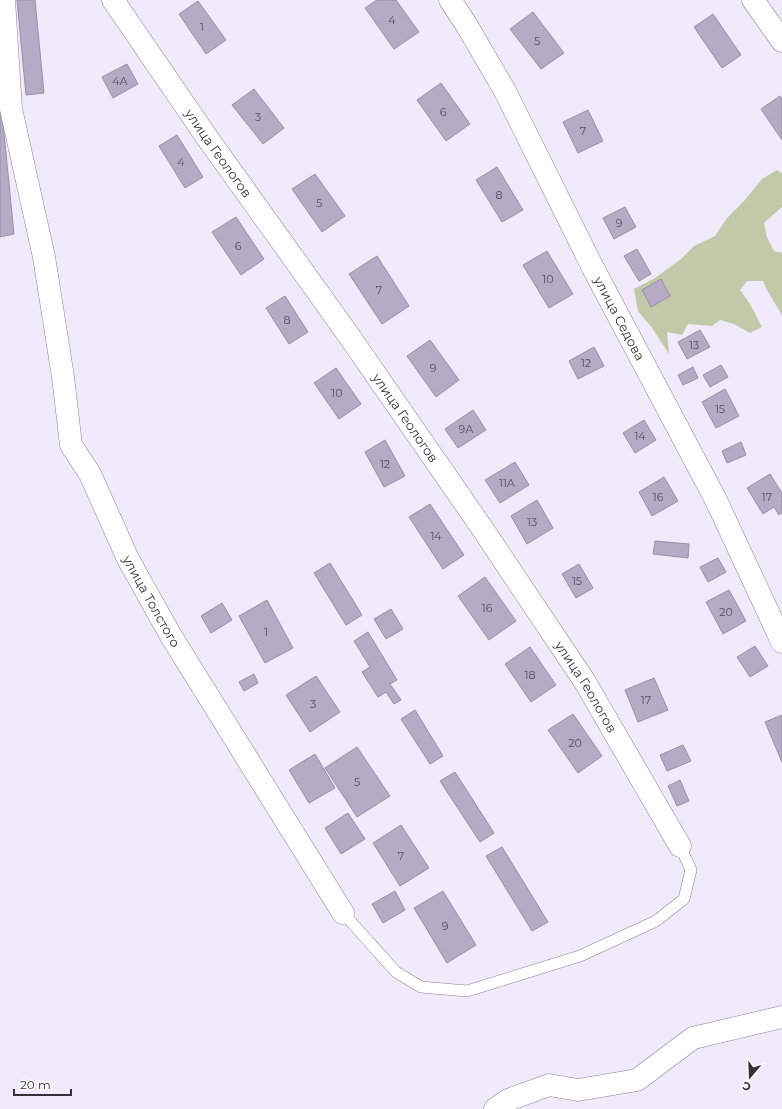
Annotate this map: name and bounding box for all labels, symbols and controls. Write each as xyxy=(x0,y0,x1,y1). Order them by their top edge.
house number: 4 xyxy=(388,13,396,27)
house number: 1 xyxy=(200,20,204,34)
house number: 5 xyxy=(534,34,540,48)
house number: 4А xyxy=(112,74,129,88)
street label: улица Геологов xyxy=(181,105,255,201)
house number: 6 xyxy=(440,105,447,119)
house number: 3 xyxy=(255,110,261,124)
house number: 7 xyxy=(580,124,586,138)
house number: 4 xyxy=(177,155,185,169)
house number: 8 xyxy=(495,188,503,202)
house number: 5 xyxy=(316,196,322,210)
house number: 9 xyxy=(616,216,623,230)
house number: 6 xyxy=(235,239,242,253)
house number: 10 xyxy=(542,272,554,286)
street label: улица Седова xyxy=(590,273,649,363)
house number: 7 xyxy=(376,283,382,297)
house number: 8 xyxy=(283,313,291,327)
house number: 13 xyxy=(689,338,699,352)
house number: 12 xyxy=(581,356,591,370)
house number: 9 xyxy=(430,361,437,375)
street label: улица Геологов xyxy=(369,369,442,465)
house number: 10 xyxy=(331,386,343,400)
house number: 15 xyxy=(715,402,725,416)
house number: 9А xyxy=(459,422,474,436)
house number: 14 xyxy=(634,429,646,443)
house number: 12 xyxy=(380,457,390,471)
house number: 11А xyxy=(499,476,516,490)
house number: 16 xyxy=(653,490,664,504)
house number: 17 xyxy=(762,490,772,504)
house number: 13 xyxy=(527,515,537,529)
house number: 14 xyxy=(430,529,442,543)
street label: улица Толстого xyxy=(119,552,184,650)
house number: 15 xyxy=(572,574,582,588)
house number: 16 xyxy=(482,601,493,615)
house number: 20 xyxy=(719,605,733,619)
house number: 1 xyxy=(264,625,268,639)
street label: улица Геологов xyxy=(551,637,621,735)
house number: 18 xyxy=(525,668,536,682)
house number: 17 xyxy=(641,693,651,707)
house number: 3 xyxy=(310,697,316,711)
house number: 20 xyxy=(568,736,582,750)
house number: 5 xyxy=(354,775,360,789)
house number: 7 xyxy=(398,849,404,863)
house number: 9 xyxy=(442,919,449,933)
north arrow xyxy=(730,1057,770,1097)
scale bar xyxy=(14,1071,71,1097)
text: 20 m xyxy=(20,1077,51,1092)
text: С xyxy=(741,1079,753,1094)

